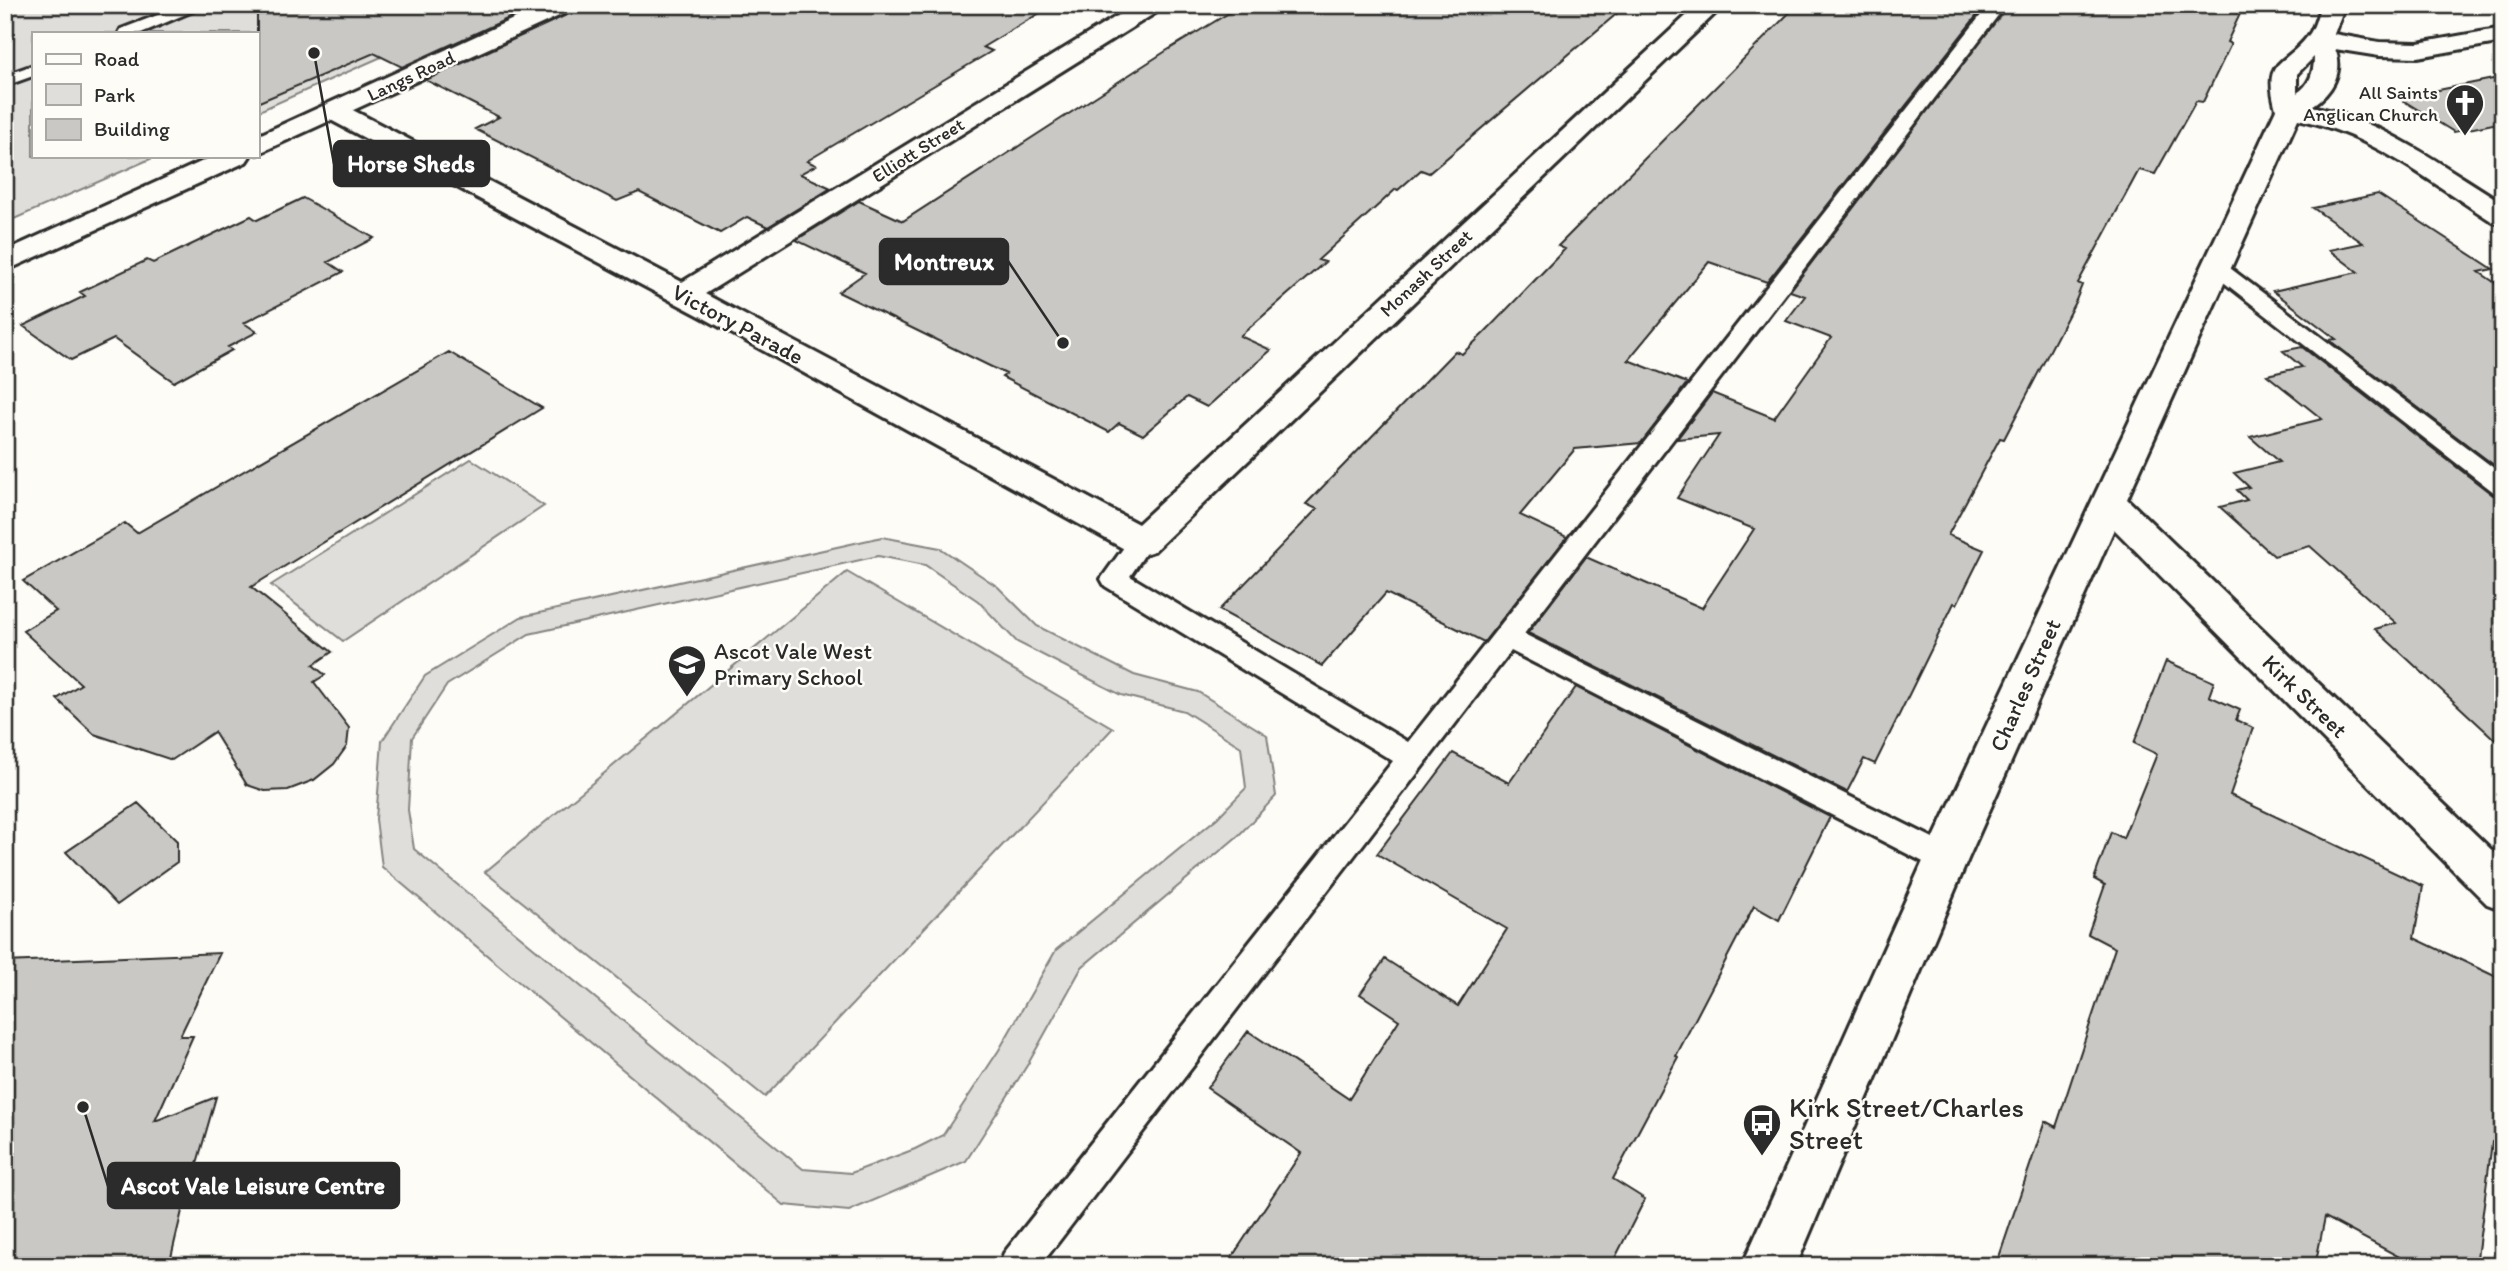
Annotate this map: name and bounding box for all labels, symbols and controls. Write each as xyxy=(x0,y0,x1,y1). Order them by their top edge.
legend xyxy=(32,32,259,158)
street label: Langs Road xyxy=(363,45,459,106)
text: Road xyxy=(94,46,140,71)
place label: All Saints Anglican Church xyxy=(2303,81,2438,126)
text: Park xyxy=(94,82,136,107)
church icon: All Saints Anglican Church xyxy=(2444,82,2486,137)
street label: Elliott Street xyxy=(868,113,968,187)
text: Building xyxy=(94,116,170,141)
callout: Horse Sheds xyxy=(334,141,489,186)
text: Horse Sheds xyxy=(347,149,475,178)
street label: Monash Street xyxy=(1375,224,1477,322)
callout: Montreux xyxy=(880,239,1008,284)
text: Montreux xyxy=(894,247,995,276)
street label: Victory Parade xyxy=(668,278,808,370)
street label: Charles Street xyxy=(1983,614,2067,756)
place label: Ascot Vale West Primary School xyxy=(714,637,873,691)
school or university icon: Ascot Vale West Primary School xyxy=(666,643,708,698)
street label: Kirk Street xyxy=(2256,648,2354,744)
place label: Kirk Street/Charles Street xyxy=(1789,1090,2024,1156)
bus stop icon: Kirk Street/Charles Street xyxy=(1741,1102,1783,1157)
callout: Ascot Vale Leisure Centre xyxy=(108,1163,399,1208)
text: Ascot Vale Leisure Centre xyxy=(120,1171,385,1200)

